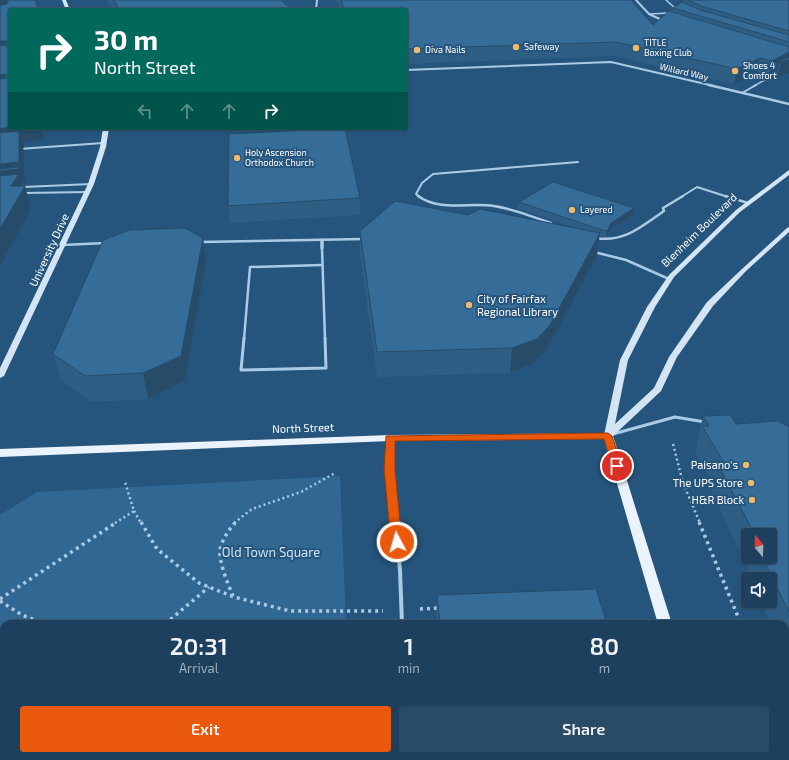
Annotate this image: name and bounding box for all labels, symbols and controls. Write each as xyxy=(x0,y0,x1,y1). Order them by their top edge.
text: 30 m xyxy=(94,22,158,56)
icon: right xyxy=(28,24,80,76)
place label: TITLE Boxing Club xyxy=(644,37,692,58)
place label: Safeway xyxy=(524,41,560,52)
marker: Safeway xyxy=(511,42,521,52)
marker: TITLE Boxing Club xyxy=(631,43,641,53)
place label: Diva Nails xyxy=(425,44,466,55)
marker: Diva Nails xyxy=(412,45,422,55)
text: North Street xyxy=(94,56,195,78)
place label: Shoes 4 Comfort xyxy=(743,60,777,81)
street label: Willard Way xyxy=(659,61,710,83)
marker: Shoes 4 Comfort xyxy=(730,66,740,76)
icon: left xyxy=(134,100,156,122)
icon: ahead xyxy=(176,100,198,122)
icon: ahead xyxy=(218,100,240,122)
icon: right xyxy=(260,100,282,122)
place label: Holy Ascension Orthodox Church xyxy=(245,147,314,168)
marker: Holy Ascension Orthodox Church xyxy=(232,153,242,163)
street label: Blenheim Boulevard xyxy=(658,190,739,269)
place label: Layered xyxy=(580,204,613,215)
marker: Layered xyxy=(567,205,577,215)
street label: University Drive xyxy=(26,211,71,288)
place label: City of Fairfax Regional Library xyxy=(477,292,558,318)
marker: City of Fairfax Regional Library xyxy=(464,300,474,310)
street label: North Street xyxy=(272,420,334,435)
pin xyxy=(600,449,634,483)
icon: arrive xyxy=(606,455,628,477)
place label: Paisano's xyxy=(691,458,738,471)
marker: Paisano's xyxy=(741,460,751,470)
place label: The UPS Store xyxy=(673,476,743,489)
marker: The UPS Store xyxy=(746,478,756,488)
place label: H&R Block xyxy=(692,493,744,506)
marker: H&R Block xyxy=(747,495,757,505)
position arrow xyxy=(376,521,418,563)
north arrow xyxy=(741,528,777,564)
map controls xyxy=(741,528,777,608)
park label: Old Town Square xyxy=(222,544,320,560)
button: sound xyxy=(741,572,777,608)
text: 20:31 xyxy=(170,631,228,660)
text: 1 xyxy=(404,631,414,660)
text: 80 xyxy=(590,631,619,660)
text: Arrival xyxy=(179,660,219,676)
text: min xyxy=(398,660,420,676)
text: m xyxy=(599,660,610,676)
button: Exit xyxy=(20,706,391,752)
button: Share xyxy=(399,706,769,752)

